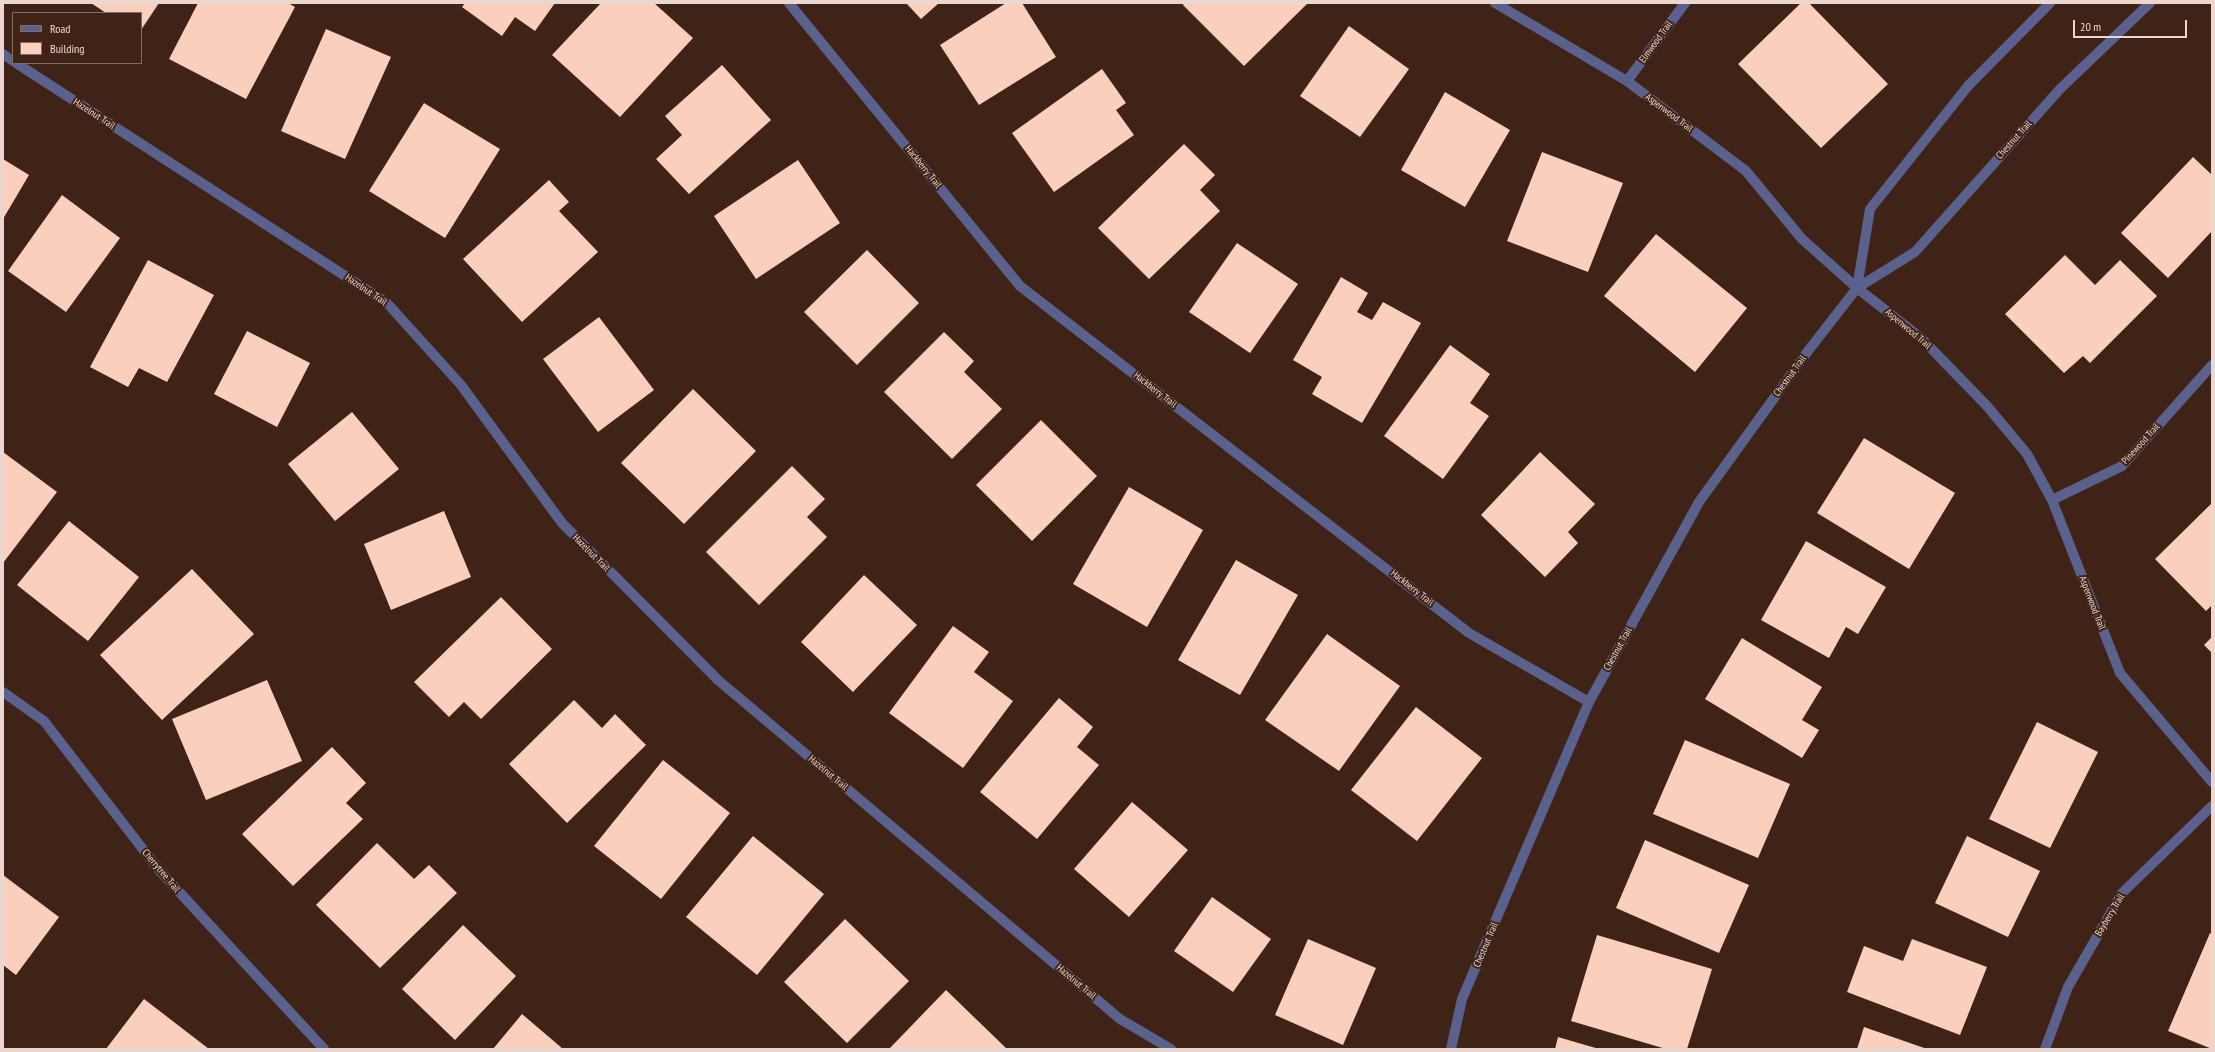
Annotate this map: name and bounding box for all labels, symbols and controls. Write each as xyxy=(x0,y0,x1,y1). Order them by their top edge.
legend xyxy=(12,12,142,64)
scale bar xyxy=(2075,12,2189,38)
street label: Elmwood Trail xyxy=(1637,19,1675,65)
text: 20 m xyxy=(2080,19,2101,34)
text: Road xyxy=(50,21,70,36)
text: Building xyxy=(50,41,85,56)
street label: Aspenwood Trail xyxy=(1643,91,1695,135)
street label: Hazelnut Trail xyxy=(71,96,117,132)
street label: Chestnut Trail xyxy=(1994,118,2034,162)
street label: Hackberry Trail xyxy=(902,143,944,191)
street label: Hazelnut Trail xyxy=(343,272,389,308)
street label: Aspenwood Trail xyxy=(1882,306,1934,352)
street label: Chestnut Trail xyxy=(1771,353,1809,399)
street label: Hackberry Trail xyxy=(1131,369,1179,411)
street label: Pinewood Trail xyxy=(2120,421,2162,467)
street label: Hazelnut Trail xyxy=(570,532,612,574)
street label: Hackberry Trail xyxy=(1388,567,1436,609)
street label: Aspenwood Trail xyxy=(2076,574,2108,632)
street label: Chestnut Trail xyxy=(1601,625,1635,673)
street label: Hazelnut Trail xyxy=(806,753,850,793)
street label: Cherrytree Trail xyxy=(139,847,183,895)
street label: Bayberry Trail xyxy=(2093,892,2127,938)
street label: Chestnut Trail xyxy=(1471,921,1501,969)
street label: Hazelnut Trail xyxy=(1054,962,1098,1002)

